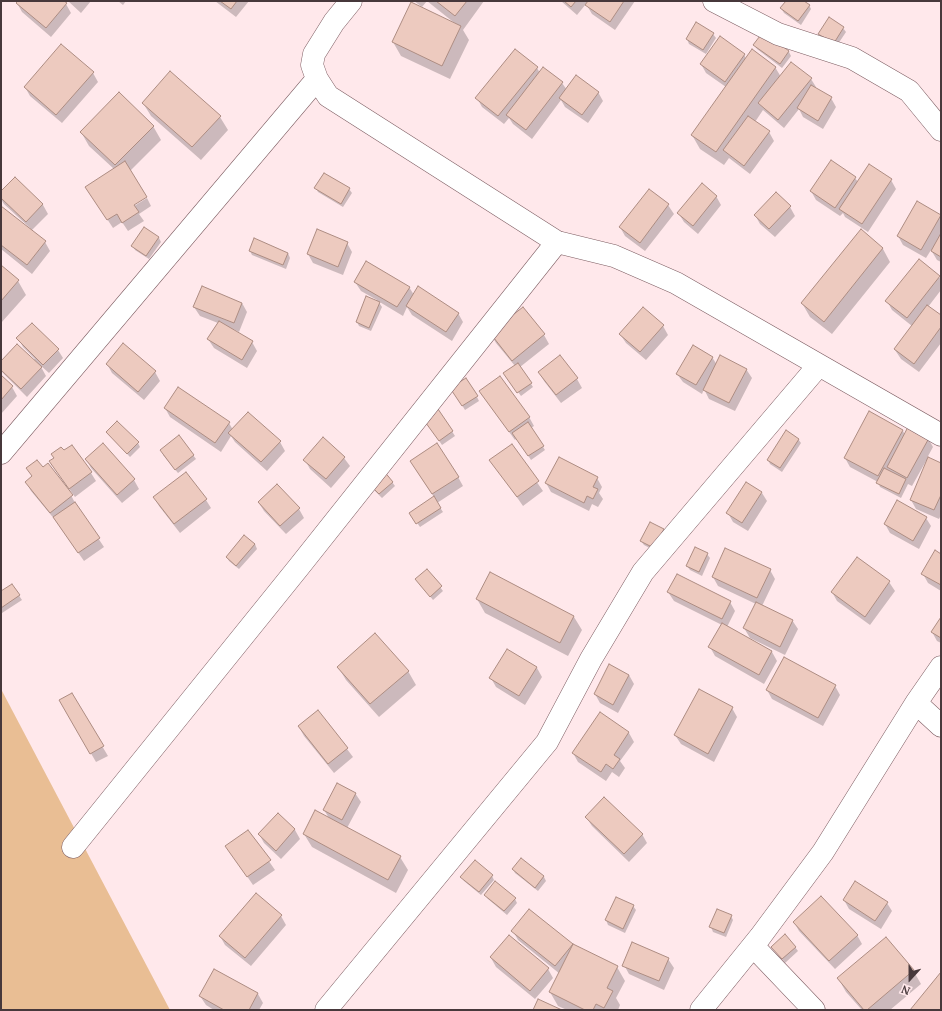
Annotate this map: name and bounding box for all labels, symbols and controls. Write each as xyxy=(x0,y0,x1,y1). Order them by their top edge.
north arrow xyxy=(890,959,930,999)
text: N xyxy=(899,982,912,998)

